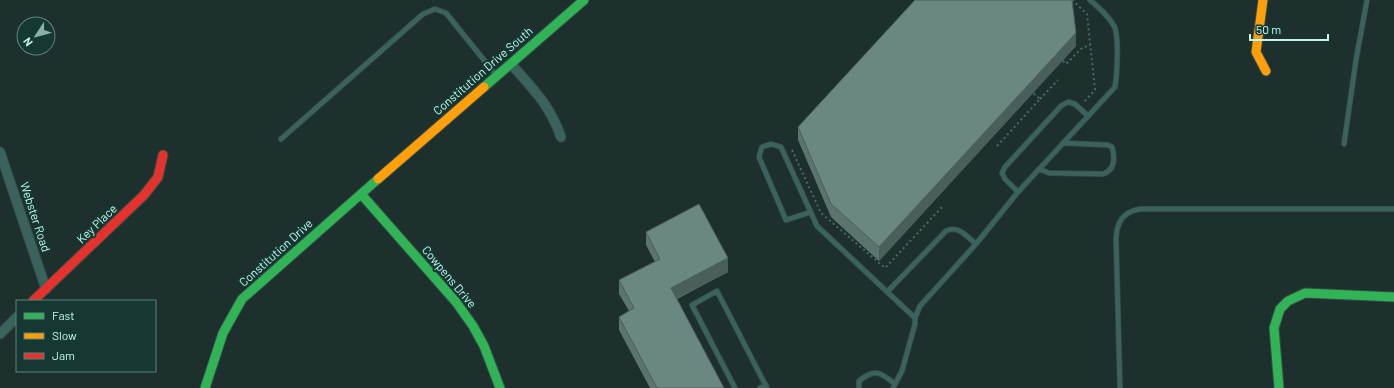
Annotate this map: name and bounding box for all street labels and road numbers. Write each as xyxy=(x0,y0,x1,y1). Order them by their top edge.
street label: Constitution Drive South xyxy=(430,23,535,117)
street label: Webster Road xyxy=(18,180,54,253)
street label: Key Place xyxy=(73,201,119,246)
street label: Constitution Drive xyxy=(236,216,315,289)
street label: Cowpens Drive xyxy=(420,243,480,310)

